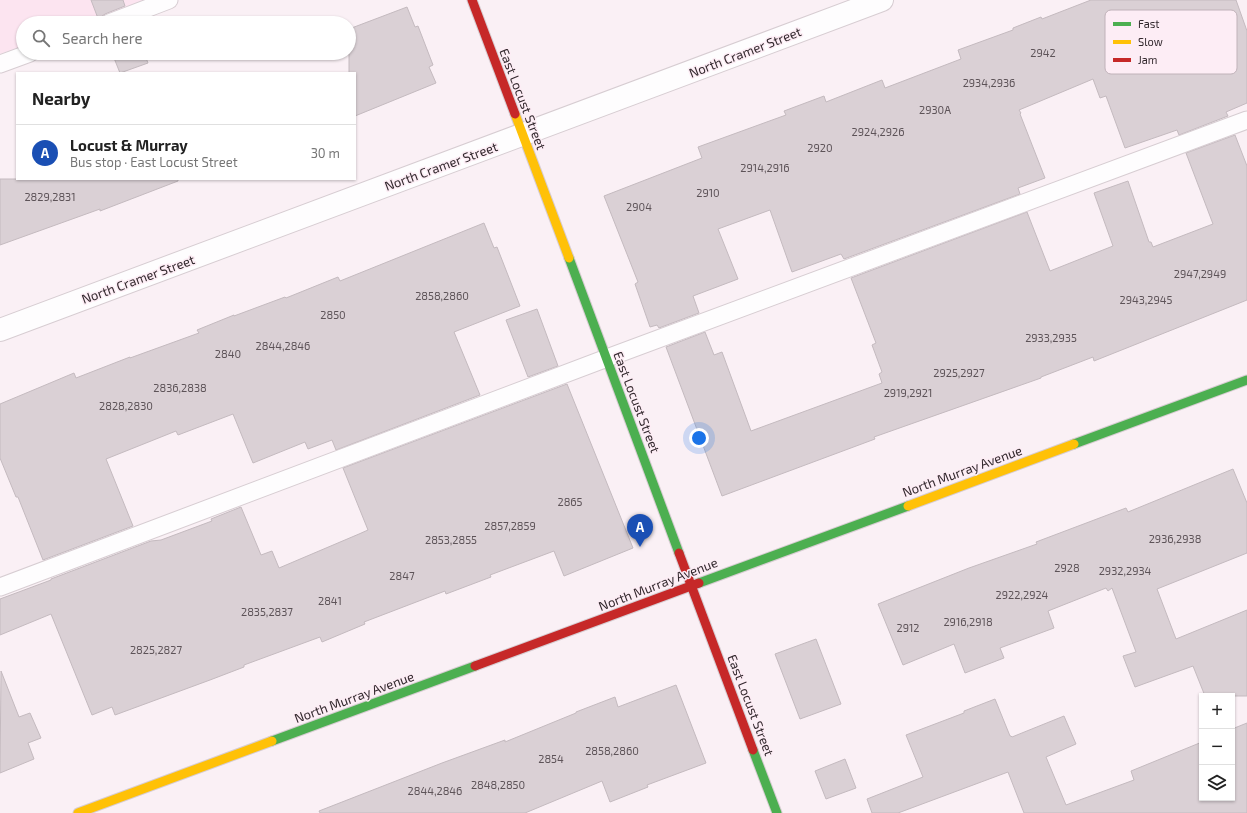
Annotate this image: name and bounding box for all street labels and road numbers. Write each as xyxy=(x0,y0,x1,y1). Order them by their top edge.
street label: North Cramer Street xyxy=(686,23,804,81)
street label: East Locust Street xyxy=(496,46,550,152)
street label: North Cramer Street xyxy=(382,138,500,194)
street label: North Cramer Street xyxy=(79,251,197,307)
street label: East Locust Street xyxy=(610,349,664,455)
street label: North Murray Avenue xyxy=(900,442,1024,500)
street label: North Murray Avenue xyxy=(596,554,720,614)
street label: East Locust Street xyxy=(724,652,778,758)
street label: North Murray Avenue xyxy=(292,668,416,726)

